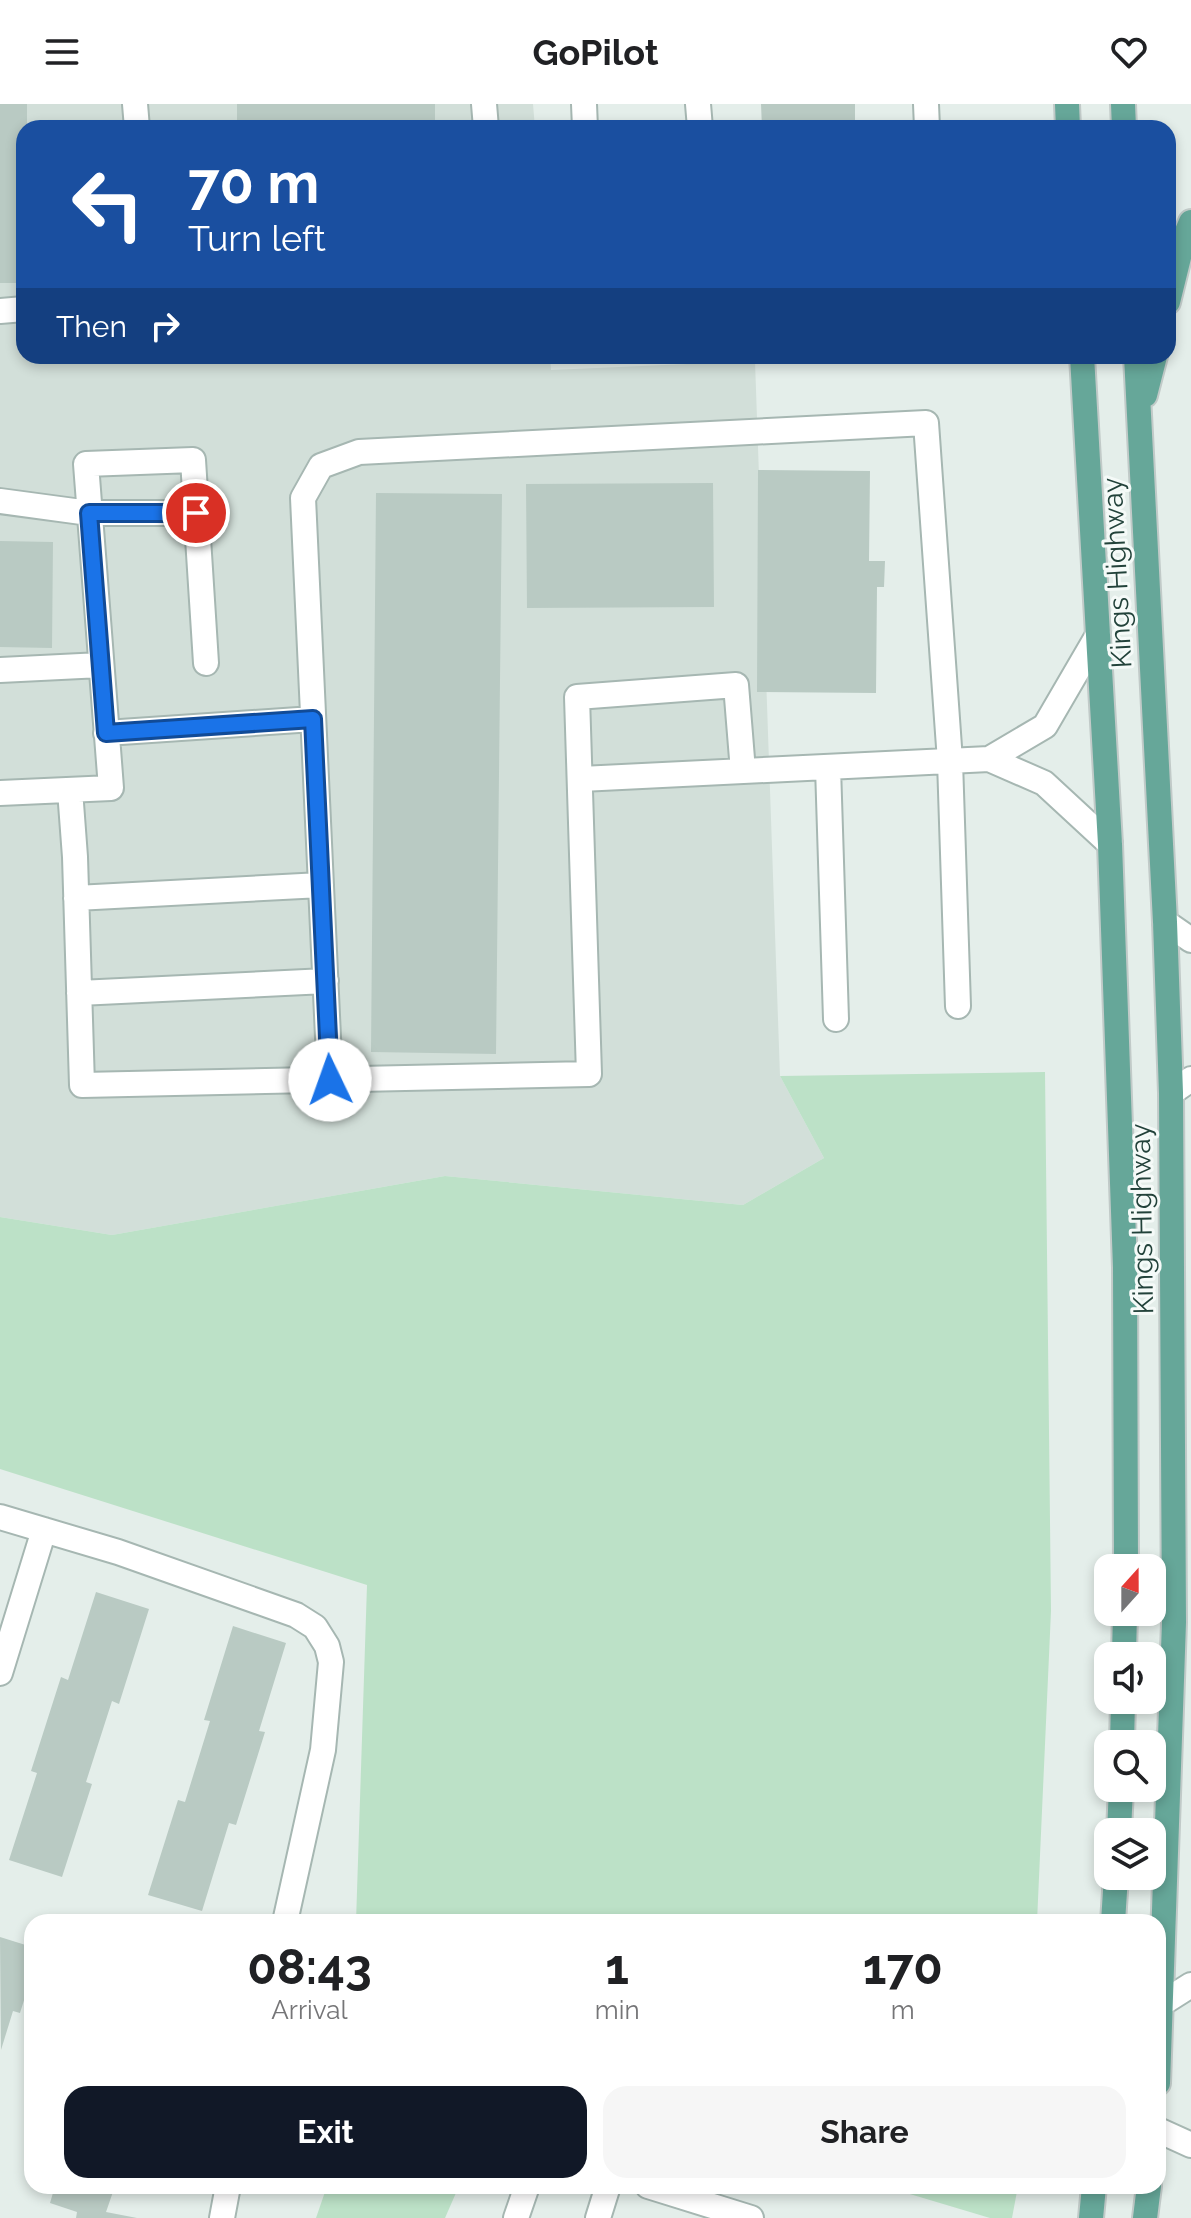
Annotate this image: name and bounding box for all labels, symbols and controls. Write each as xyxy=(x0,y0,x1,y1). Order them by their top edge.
icon: menu xyxy=(40,30,84,74)
icon: heart xyxy=(1107,30,1151,74)
text: GoPilot xyxy=(533,31,658,73)
text: 70 m xyxy=(188,150,319,216)
icon: left xyxy=(56,152,160,256)
text: Turn left xyxy=(188,217,326,259)
icon: right xyxy=(143,304,187,348)
text: Then xyxy=(56,309,127,344)
street label: Kings Highway xyxy=(1096,477,1138,669)
pin xyxy=(162,479,230,547)
icon: arrive xyxy=(174,491,218,535)
position arrow xyxy=(288,1038,372,1122)
street label: Kings Highway xyxy=(1124,1123,1160,1315)
north arrow xyxy=(1094,1554,1166,1626)
map controls xyxy=(1094,1554,1166,1890)
button: sound xyxy=(1094,1642,1166,1714)
button: search xyxy=(1094,1730,1166,1802)
button: layers xyxy=(1094,1818,1166,1890)
text: 08:43 xyxy=(247,1939,372,1995)
text: 1 xyxy=(605,1939,629,1995)
text: 170 xyxy=(863,1939,943,1995)
text: Arrival xyxy=(271,1995,348,2025)
text: min xyxy=(595,1995,640,2025)
text: m xyxy=(891,1995,915,2025)
button: Exit xyxy=(64,2086,587,2178)
button: Share xyxy=(603,2086,1126,2178)

